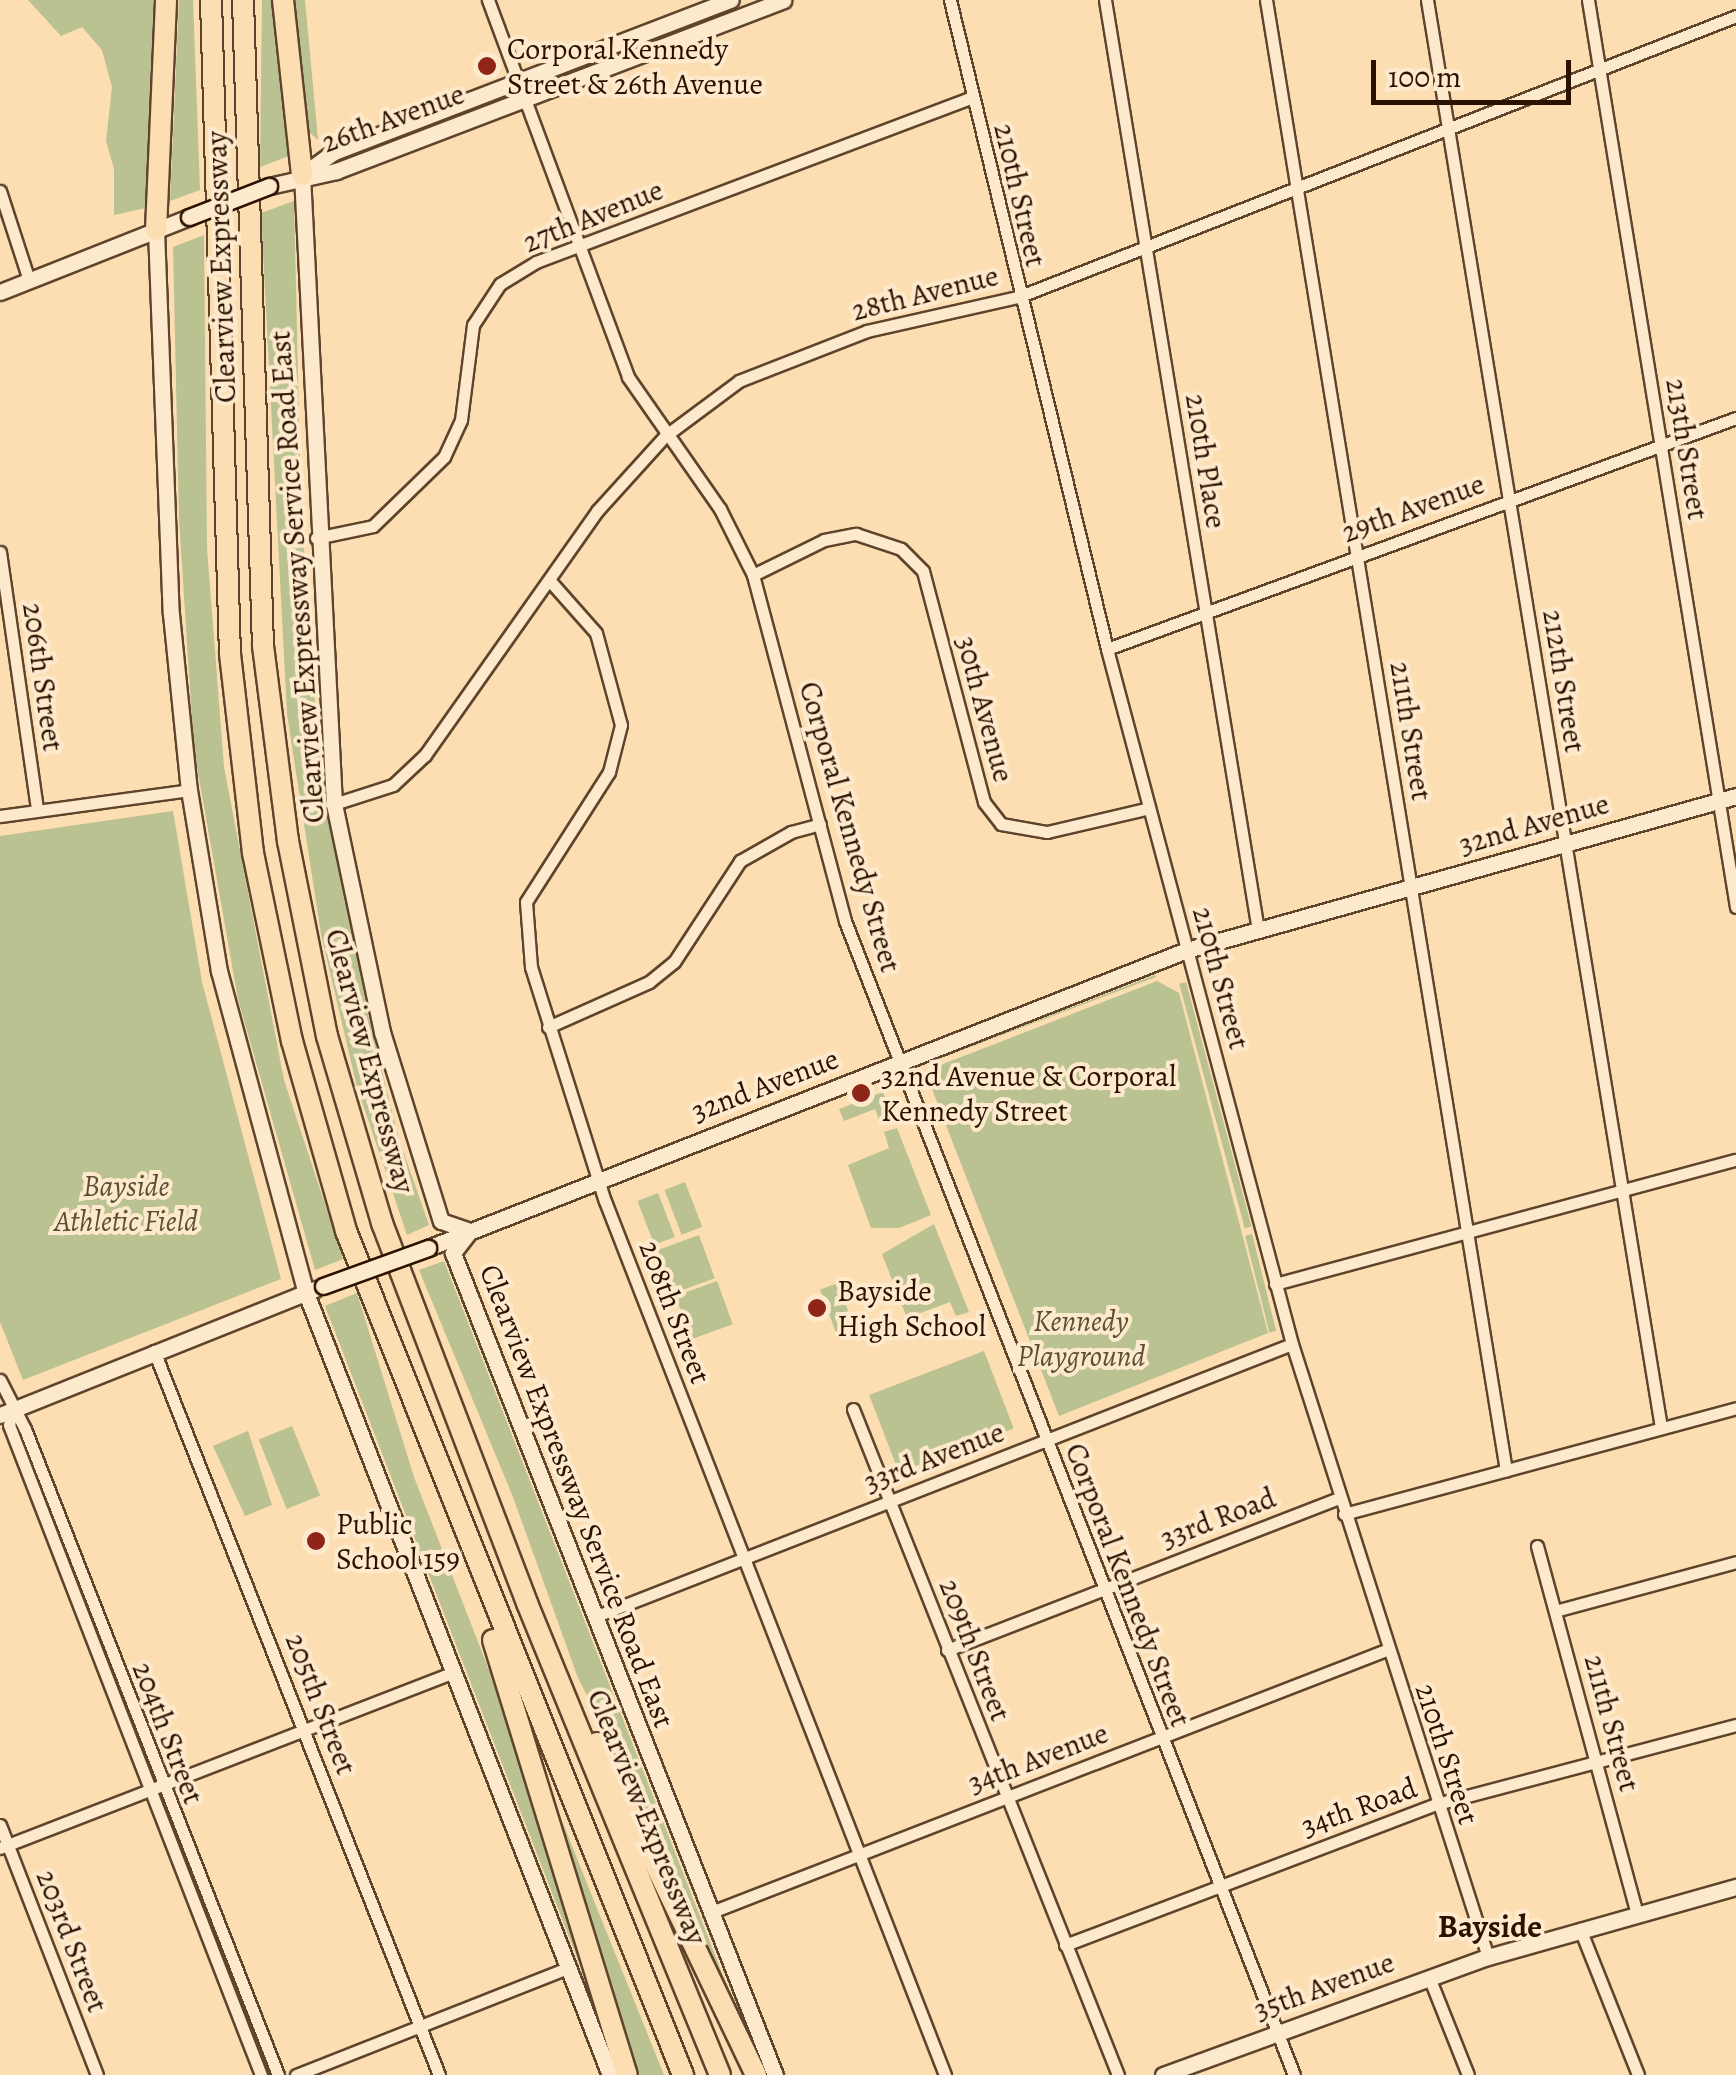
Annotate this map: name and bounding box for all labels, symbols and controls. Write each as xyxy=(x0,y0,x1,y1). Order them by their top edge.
place label: Corporal Kennedy Street & 26th Avenue xyxy=(507,31,763,102)
scale bar xyxy=(1376,40,1576,102)
marker: Corporal Kennedy Street & 26th Avenue xyxy=(476,55,498,77)
text: 100 m xyxy=(1388,57,1461,97)
street label: 26th Avenue xyxy=(317,76,469,160)
street label: 210th Street xyxy=(986,120,1054,270)
street label: Clearview Expressway xyxy=(198,131,244,403)
street label: 27th Avenue xyxy=(518,172,668,260)
street label: 28th Avenue xyxy=(848,257,1002,329)
street label: Clearview Expressway Service Road East xyxy=(262,330,332,824)
street label: 213th Street xyxy=(1658,376,1716,522)
street label: 210th Place xyxy=(1178,391,1234,531)
street label: 29th Avenue xyxy=(1337,466,1489,550)
street label: 206th Street xyxy=(15,600,71,754)
street label: 212th Street xyxy=(1535,607,1593,755)
street label: 30th Avenue xyxy=(948,632,1022,786)
street label: 211th Street xyxy=(1382,659,1440,803)
street label: Corporal Kennedy Street xyxy=(791,678,909,976)
street label: 32nd Avenue xyxy=(1455,785,1613,863)
street label: 210th Street xyxy=(1185,903,1257,1053)
street label: Clearview Expressway xyxy=(317,925,423,1197)
street label: 32nd Avenue xyxy=(686,1041,844,1129)
place label: 32nd Avenue & Corporal Kennedy Street xyxy=(881,1058,1176,1128)
marker: 32nd Avenue & Corporal Kennedy Street xyxy=(850,1082,872,1104)
park label: Bayside Athletic Field xyxy=(54,1168,198,1238)
street label: 208th Street xyxy=(631,1235,719,1389)
street label: Clearview Expressway Service Road East xyxy=(472,1259,682,1733)
place label: Bayside High School xyxy=(837,1273,986,1344)
marker: Bayside High School xyxy=(806,1297,828,1319)
park label: Kennedy Playground xyxy=(1017,1303,1145,1374)
street label: 33rd Avenue xyxy=(859,1414,1009,1500)
street label: Corporal Kennedy Street xyxy=(1057,1438,1199,1732)
street label: 33rd Road xyxy=(1155,1480,1281,1556)
place label: Public School 159 xyxy=(336,1506,460,1576)
marker: Public School 159 xyxy=(305,1530,327,1552)
street label: 209th Street xyxy=(931,1574,1019,1726)
street label: 205th Street xyxy=(278,1628,364,1780)
street label: 211th Street xyxy=(1576,1651,1648,1795)
street label: 204th Street xyxy=(124,1657,212,1809)
street label: 210th Street xyxy=(1407,1679,1487,1829)
street label: Clearview Expressway xyxy=(579,1684,715,1950)
street label: 34th Avenue xyxy=(963,1715,1113,1801)
street label: 34th Road xyxy=(1296,1769,1422,1845)
street label: 203rd Street xyxy=(28,1865,116,2017)
district label: Bayside xyxy=(1438,1907,1542,1945)
street label: 35th Avenue xyxy=(1249,1944,1399,2028)

